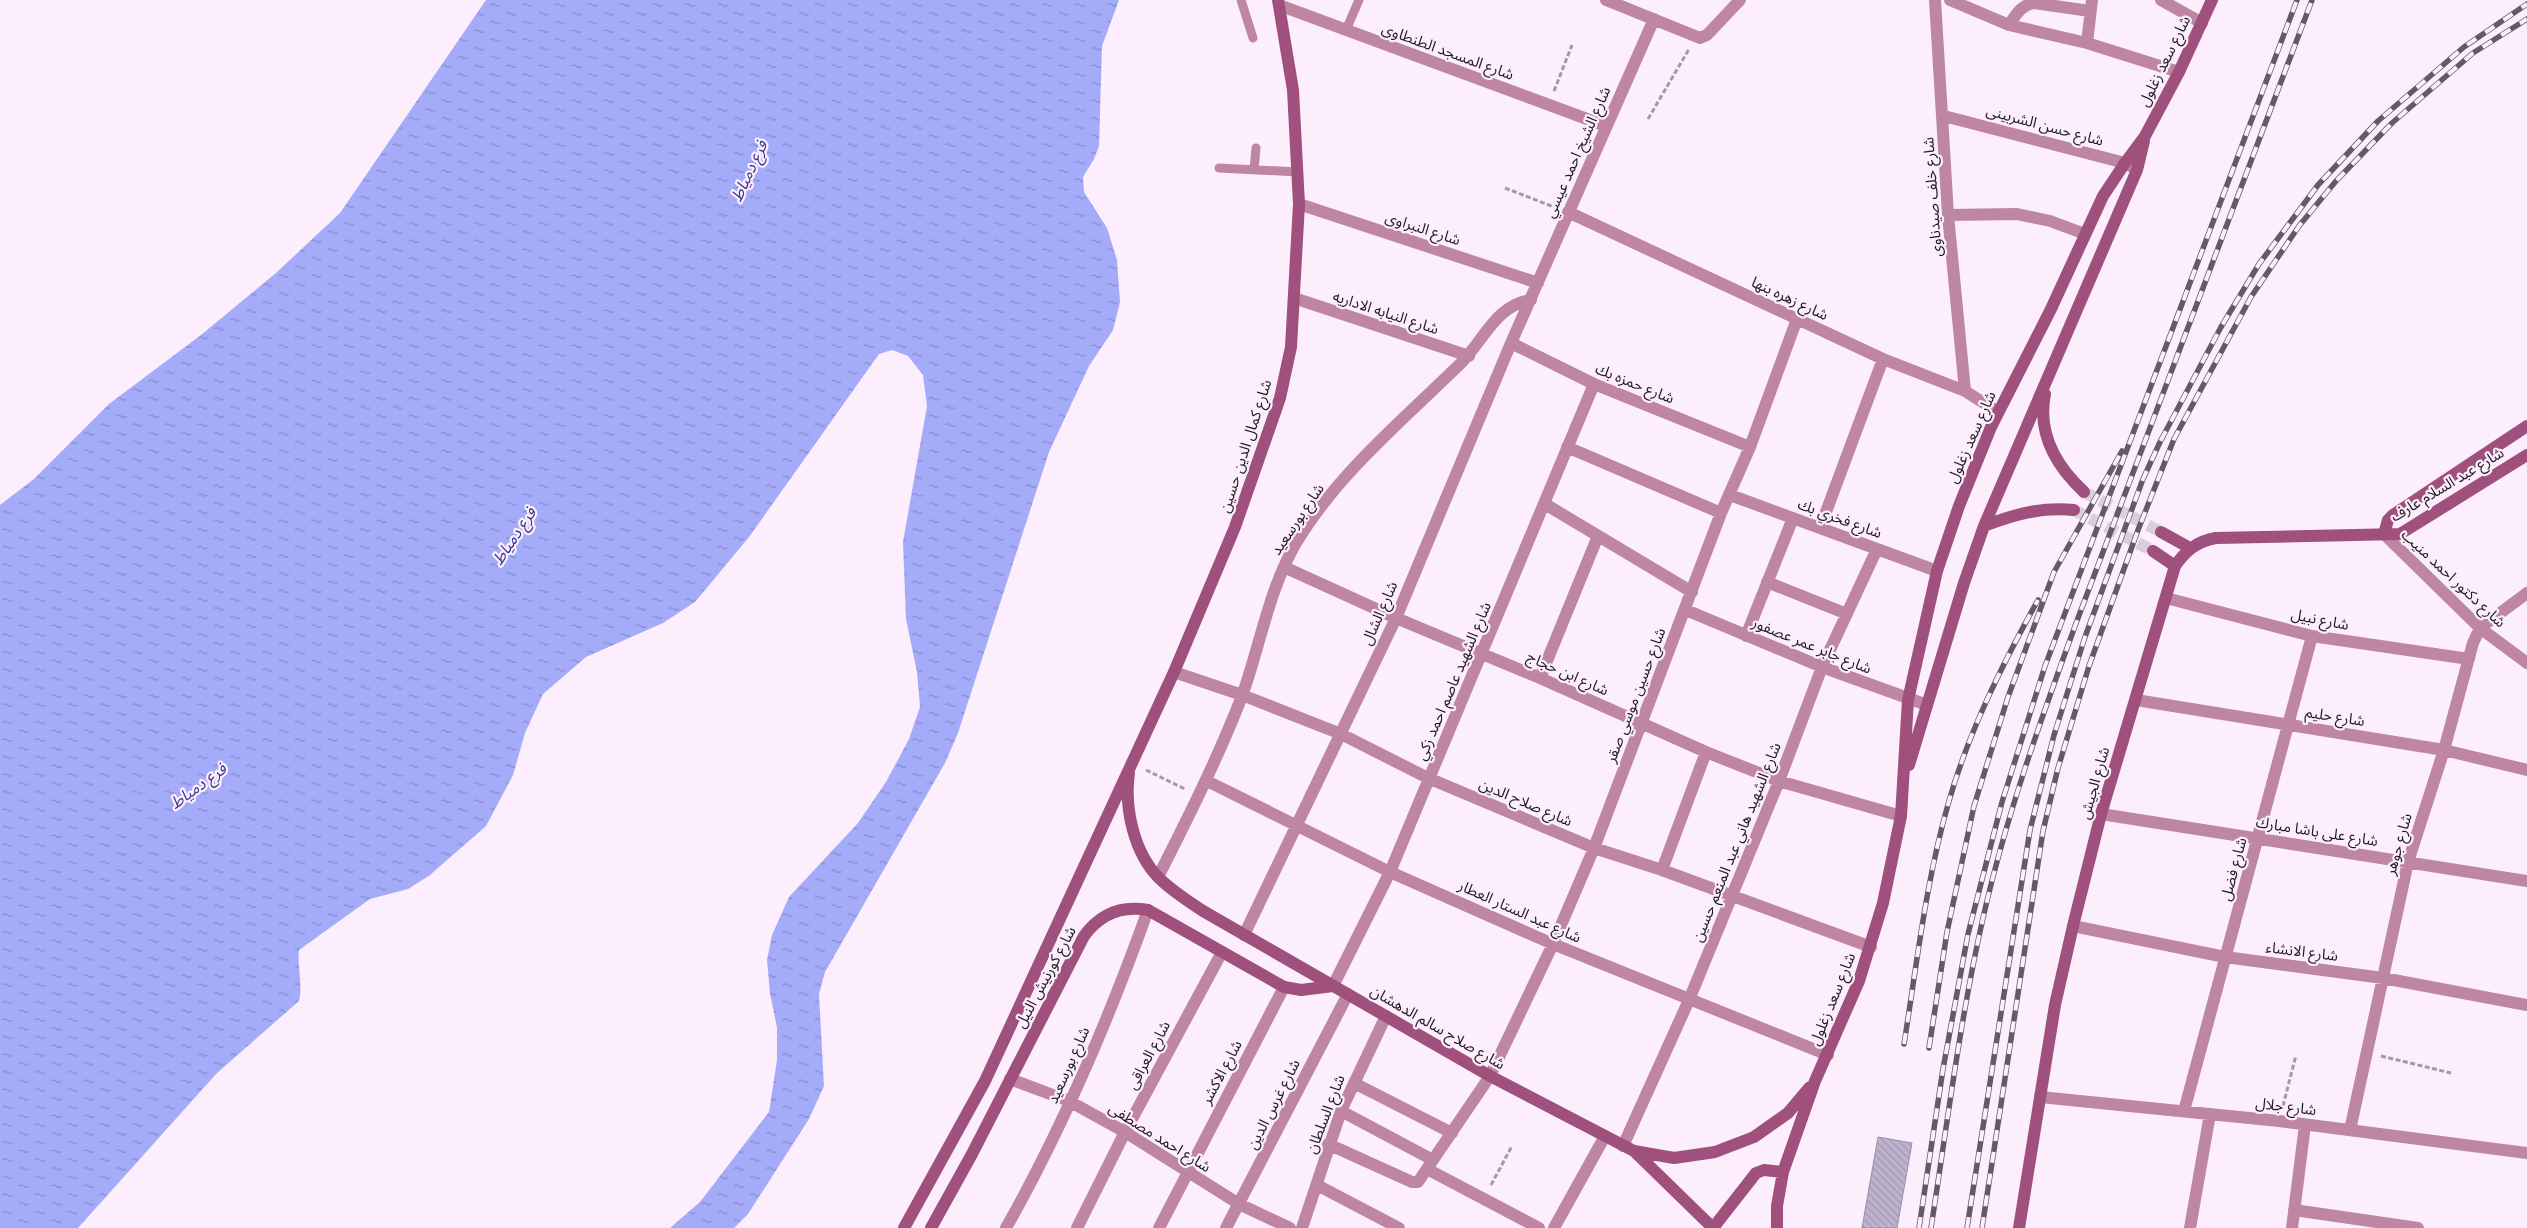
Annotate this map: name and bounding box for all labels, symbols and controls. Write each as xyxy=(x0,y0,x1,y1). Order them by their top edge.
street label: شارع سعد زغلول xyxy=(2135,13,2197,111)
street label: شارع المسجد الطنطاوى xyxy=(1378,19,1517,87)
street label: شارع الشيخ احمد عيسي xyxy=(1540,84,1617,222)
street label: شارع حسن الشربينى xyxy=(1984,101,2106,153)
street label: شارع خلف صيدناوى xyxy=(1919,136,1949,257)
water label: فرع دمياط xyxy=(727,137,774,206)
street label: شارع النبراوى xyxy=(1382,208,1463,252)
street label: شارع زهره بنها xyxy=(1747,273,1831,327)
street label: شارع النيابه الاداريه xyxy=(1330,287,1441,341)
street label: شارع حمزه بك xyxy=(1592,360,1677,410)
street label: شارع كمال الدين حسين xyxy=(1215,377,1278,516)
street label: شارع سعد زغلول xyxy=(1943,388,2003,487)
street label: شارع عبد السلام عارف xyxy=(2387,443,2509,528)
street label: شارع بورسعيد xyxy=(1267,480,1330,560)
street label: شارع فخري بك xyxy=(1794,495,1884,545)
water label: فرع دمياط xyxy=(488,503,543,570)
street label: شارع دكتور احمد منيب xyxy=(2396,525,2510,634)
street label: شارع الشال xyxy=(1357,578,1404,649)
street label: شارع الشهيد عاصم احمد زكي xyxy=(1412,599,1498,764)
street label: شارع نبيل xyxy=(2289,605,2351,637)
street label: شارع جابر عمر عصفور xyxy=(1747,613,1874,681)
street label: شارع حسين موسي صقر xyxy=(1601,625,1672,767)
street label: شارع ابن حجاج xyxy=(1523,647,1612,702)
street label: شارع حليم xyxy=(2303,703,2366,733)
street label: شارع الشهيد هاني عبد المنعم حسين xyxy=(1688,740,1788,946)
street label: شارع الجيش xyxy=(2076,745,2116,822)
water label: فرع دمياط xyxy=(166,759,232,815)
street label: شارع صلاح الدين xyxy=(1475,775,1575,833)
street label: شارع جوهر xyxy=(2381,811,2419,879)
street label: شارع على باشا مبارك xyxy=(2254,813,2380,853)
street label: شارع فضل xyxy=(2216,835,2254,904)
street label: شارع عبد الستار العطار xyxy=(1454,876,1584,949)
street label: شارع كورنيش النيل xyxy=(1011,923,1083,1033)
street label: شارع الانشاء xyxy=(2264,938,2339,968)
street label: شارع سعد زغلول xyxy=(1806,950,1862,1049)
street label: شارع صلاح سالم الدهشان xyxy=(1366,982,1508,1076)
street label: شارع العراقى xyxy=(1123,1018,1177,1094)
street label: شارع بورسعيد xyxy=(1044,1024,1096,1108)
street label: شارع الاكشر xyxy=(1197,1037,1249,1110)
street label: شارع غرس الدين xyxy=(1243,1056,1307,1154)
street label: شارع السلطان xyxy=(1302,1072,1352,1157)
street label: شارع جلال xyxy=(2254,1094,2318,1122)
street label: شارع احمد مصطفى xyxy=(1104,1099,1214,1179)

